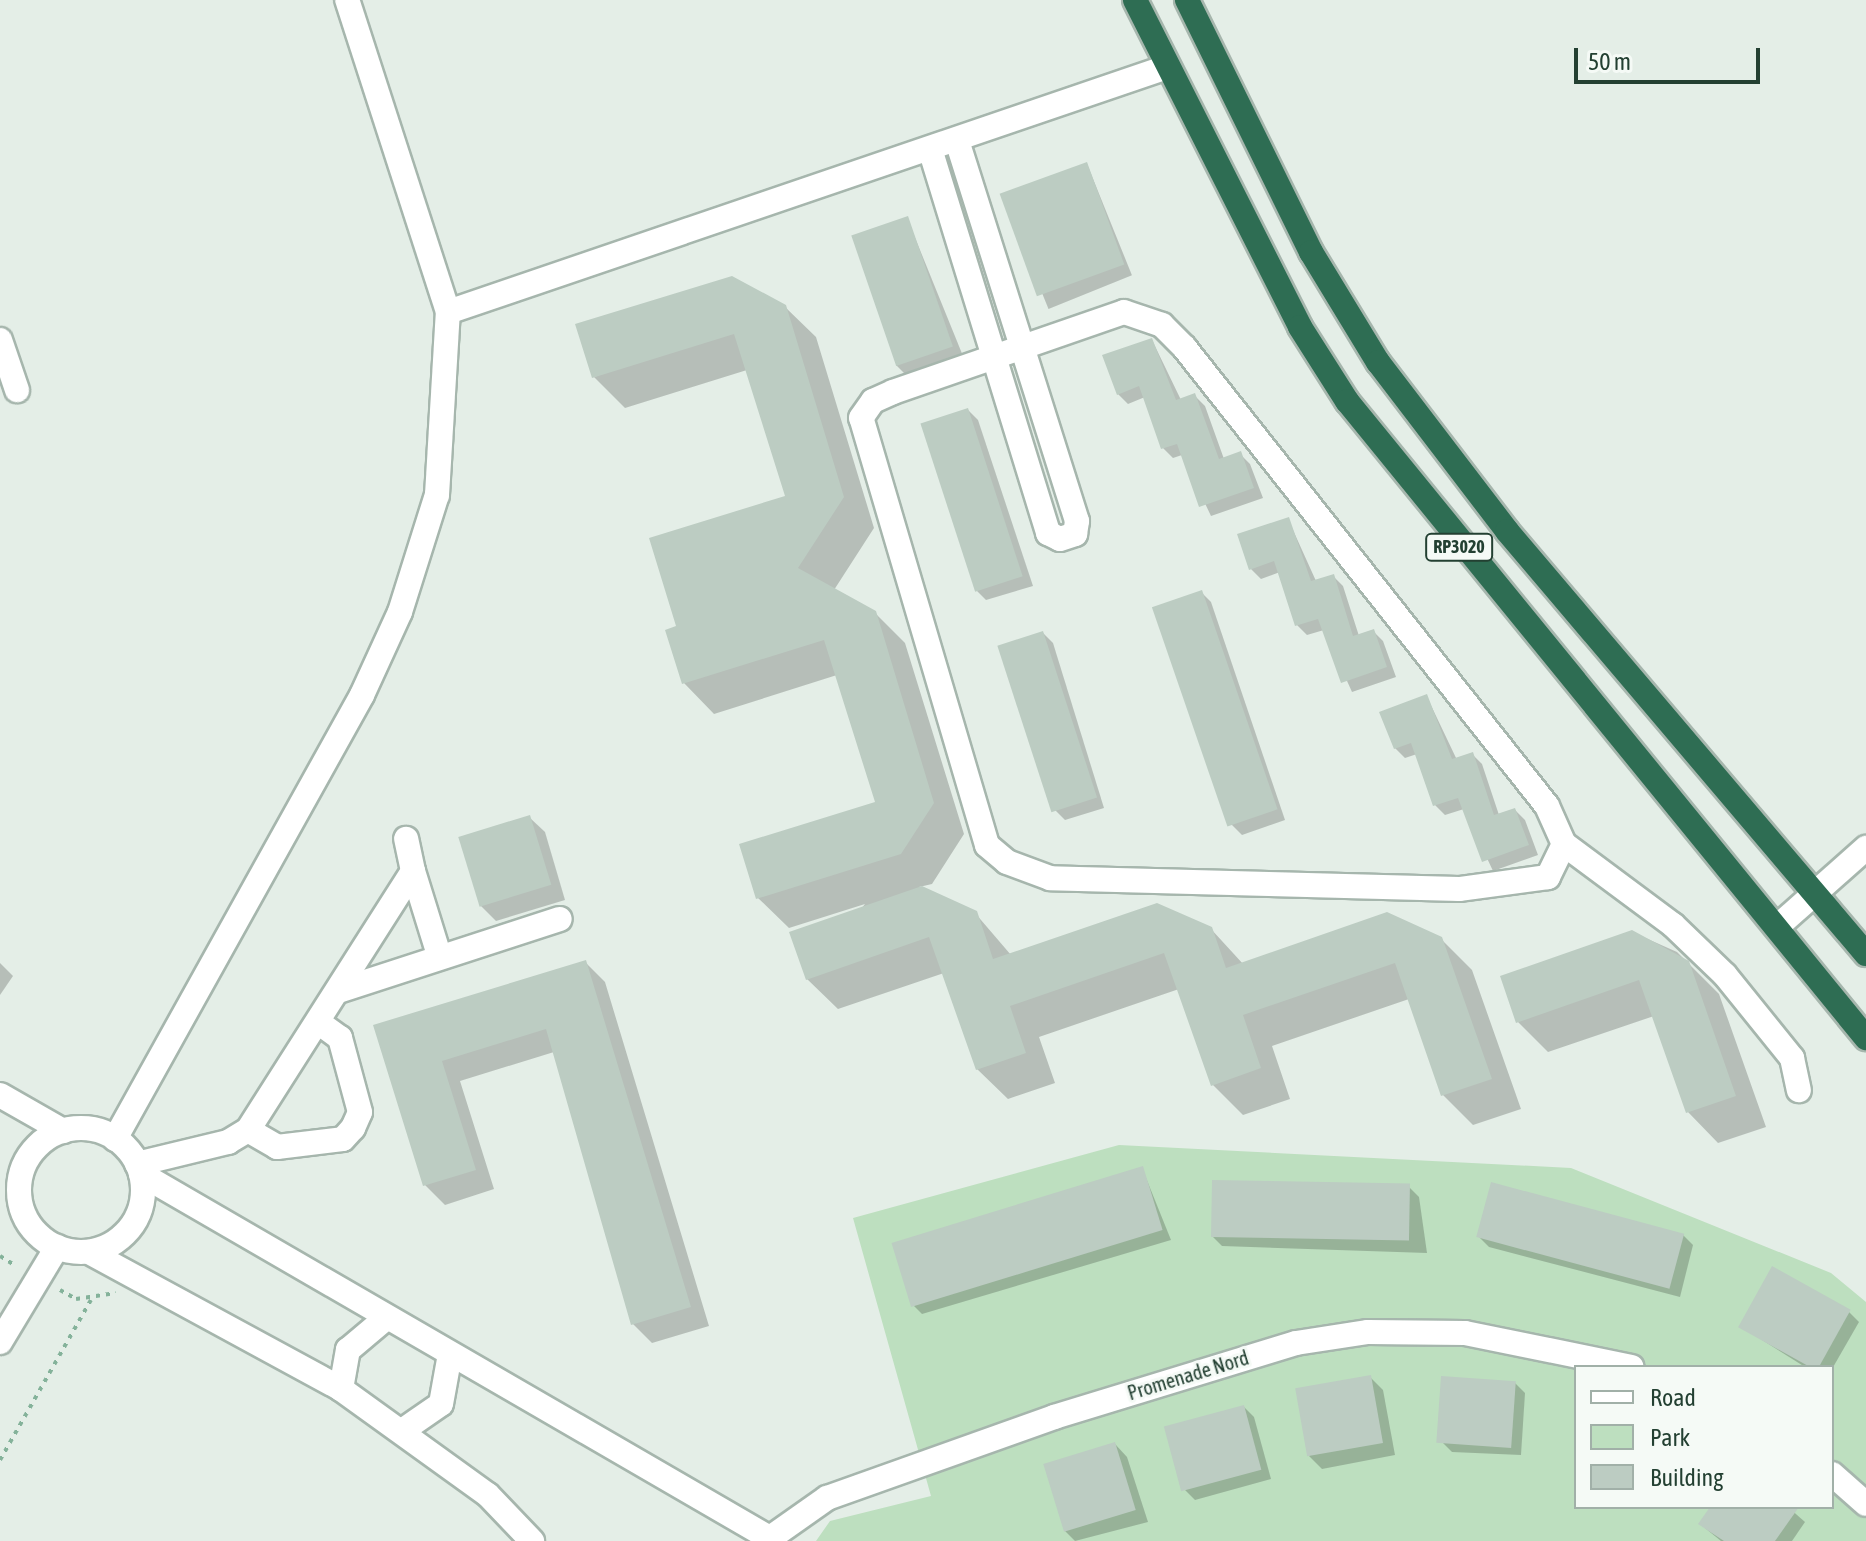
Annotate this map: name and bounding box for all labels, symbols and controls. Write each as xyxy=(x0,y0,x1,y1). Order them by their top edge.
scale bar xyxy=(1578,32,1764,82)
text: 50 m xyxy=(1588,48,1631,75)
road number: RP3020 xyxy=(1425,533,1493,561)
street label: Promenade Nord xyxy=(1125,1345,1251,1405)
legend xyxy=(1574,1365,1834,1509)
text: Road xyxy=(1650,1384,1696,1411)
text: Park xyxy=(1650,1424,1690,1451)
text: Building xyxy=(1650,1464,1723,1491)

